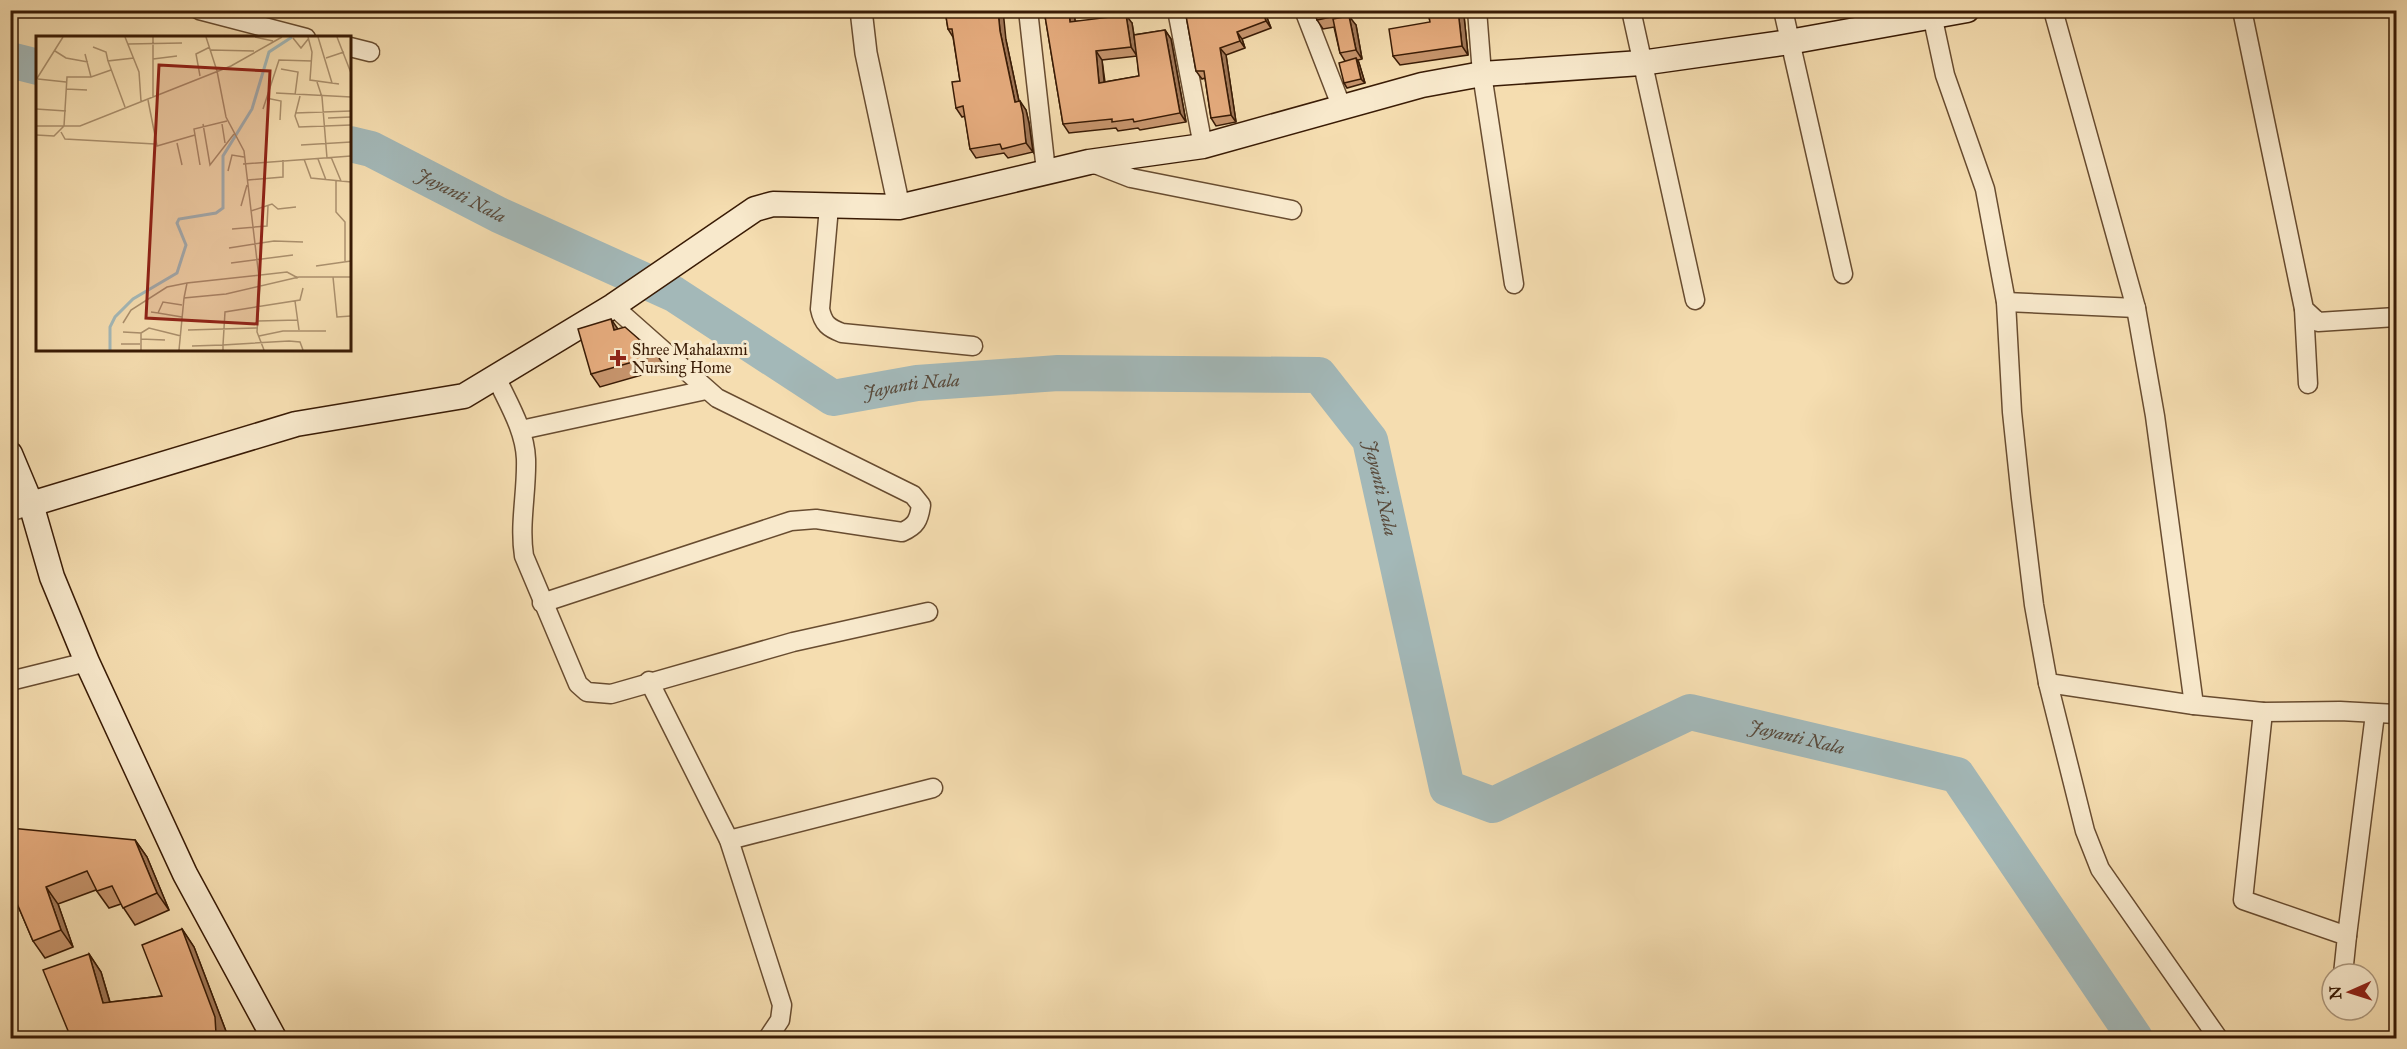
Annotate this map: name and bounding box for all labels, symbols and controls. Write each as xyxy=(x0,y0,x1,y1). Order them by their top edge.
inset map xyxy=(36,36,351,351)
water label: Jayanti Nala xyxy=(412,163,509,228)
place label: Shree Mahalaxmi Nursing Home xyxy=(632,340,748,378)
marker: Shree Mahalaxmi Nursing Home xyxy=(609,349,627,367)
water label: Jayanti Nala xyxy=(860,369,961,404)
water label: Jayanti Nala xyxy=(1359,437,1402,538)
water label: Jayanti Nala xyxy=(1746,715,1847,759)
north arrow xyxy=(2320,962,2380,1022)
text: N xyxy=(2326,985,2345,1000)

